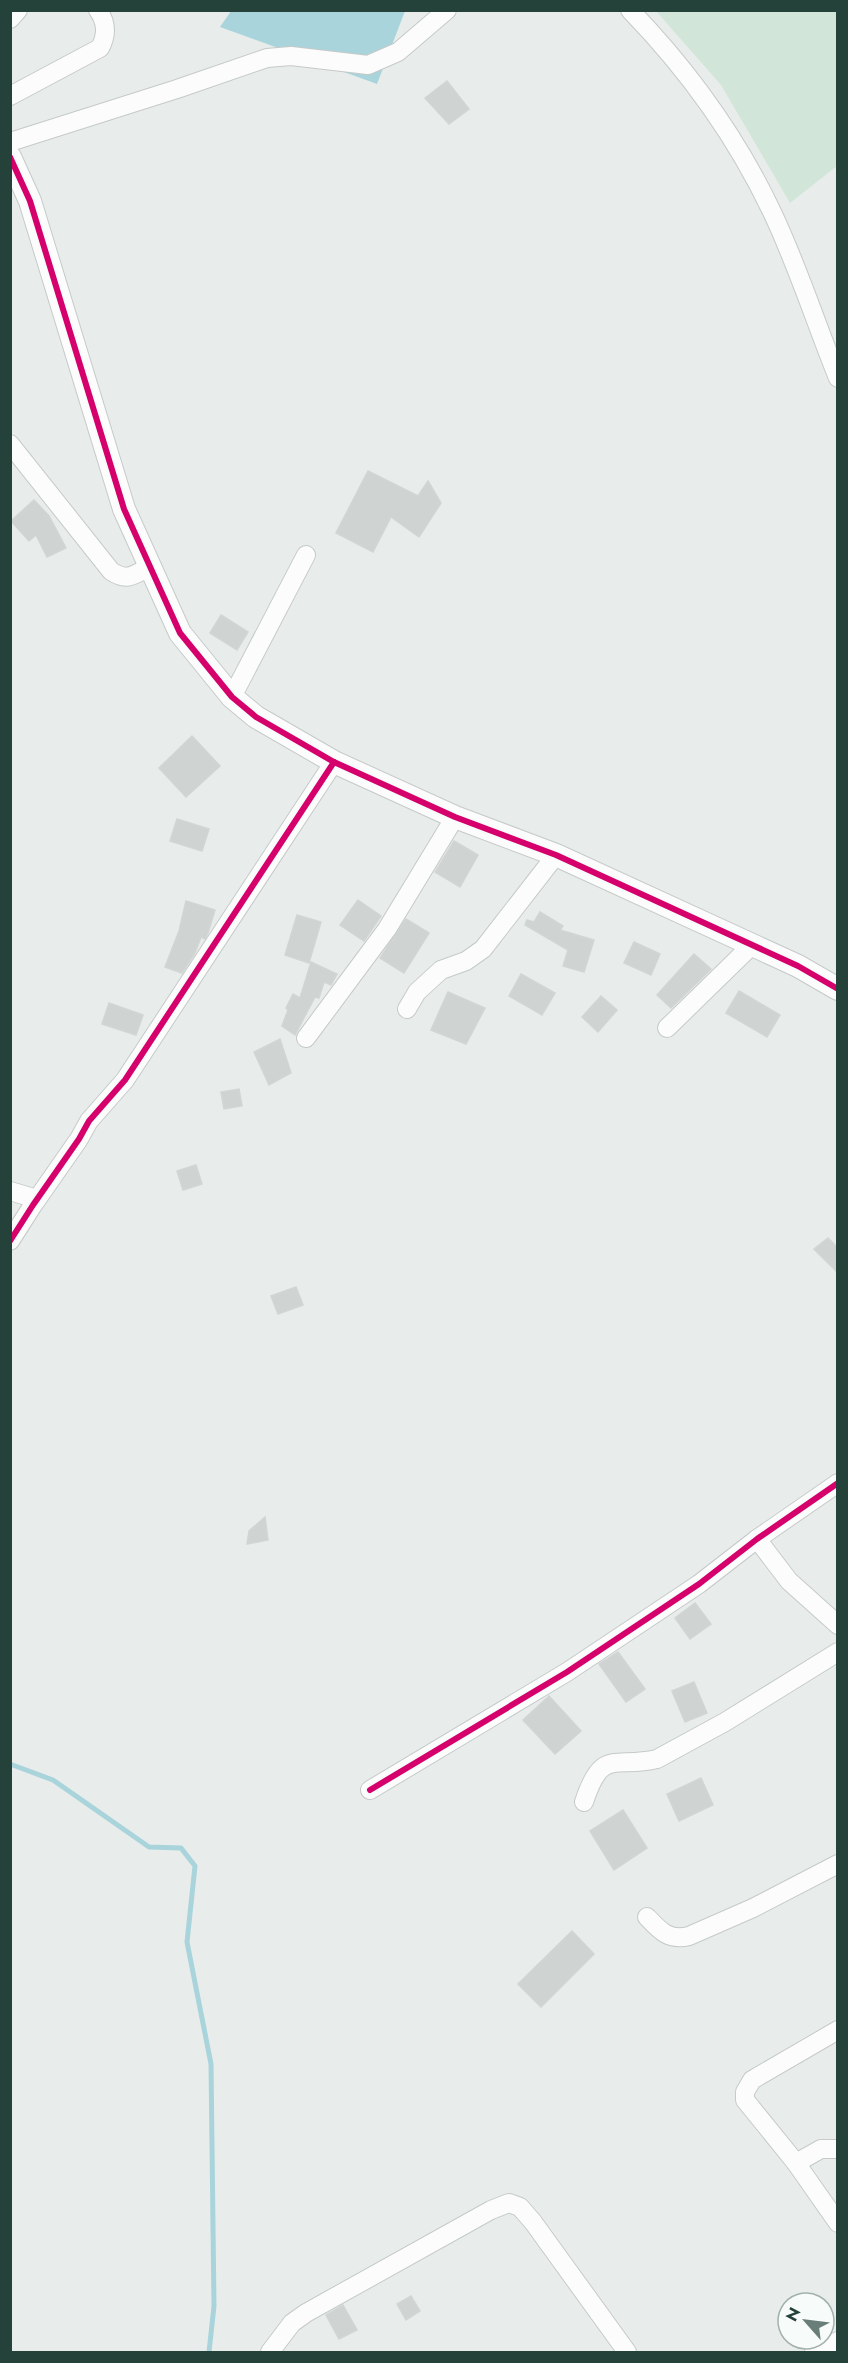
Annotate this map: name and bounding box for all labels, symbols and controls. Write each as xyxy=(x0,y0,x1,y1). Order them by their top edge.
north arrow xyxy=(776,2291,836,2351)
text: N xyxy=(780,2303,806,2325)

